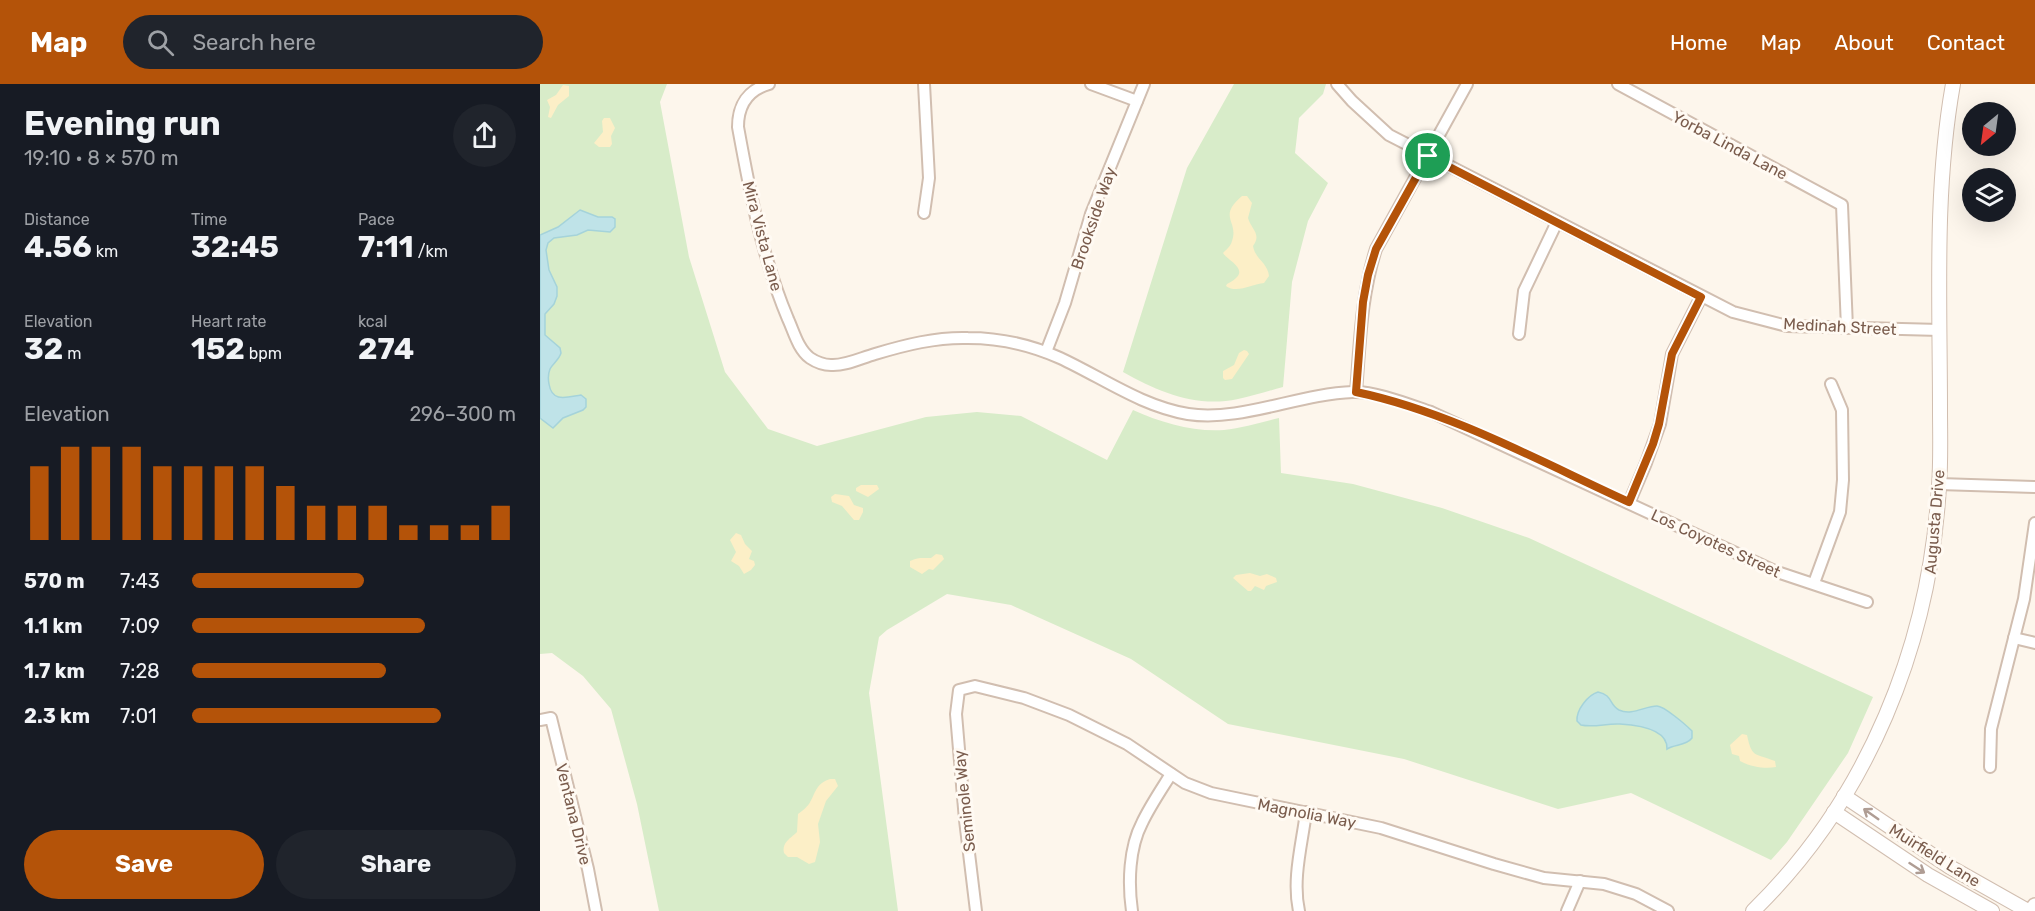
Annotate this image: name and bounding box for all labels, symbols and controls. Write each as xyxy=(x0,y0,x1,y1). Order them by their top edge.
search box xyxy=(123,15,543,69)
text: Map xyxy=(30,26,87,59)
icon: search xyxy=(144,26,177,59)
text: Search here xyxy=(192,29,316,56)
text: Home xyxy=(1670,30,1727,55)
text: Map xyxy=(1760,30,1801,55)
text: About xyxy=(1834,30,1894,55)
text: Contact xyxy=(1927,30,2005,55)
north arrow xyxy=(1962,102,2016,156)
map controls xyxy=(1962,102,2016,222)
text: Evening run xyxy=(24,104,221,143)
button: share xyxy=(453,104,516,167)
street label: Yorba Linda Lane xyxy=(1669,107,1791,184)
pin xyxy=(1402,130,1453,181)
icon: arrive xyxy=(1411,139,1444,172)
text: 19:10 · 8 × 570 m xyxy=(24,146,178,170)
street label: Brookside Way xyxy=(1067,164,1120,272)
button: layers xyxy=(1962,168,2016,222)
street label: Mira Vista Lane xyxy=(739,179,786,293)
text: Distance xyxy=(24,210,90,229)
text: Time xyxy=(191,210,227,229)
text: Pace xyxy=(358,210,395,229)
text: 4.56 xyxy=(24,229,92,265)
text: 32:45 xyxy=(191,229,279,265)
text: 7:11 xyxy=(358,229,414,265)
text: km xyxy=(92,242,118,261)
text: /km xyxy=(414,242,448,261)
text: Elevation xyxy=(24,312,93,331)
text: Heart rate xyxy=(191,312,266,331)
text: kcal xyxy=(358,312,387,331)
street label: Medinah Street xyxy=(1783,314,1897,339)
text: 32 xyxy=(24,331,63,367)
text: 152 xyxy=(191,331,245,367)
text: 274 xyxy=(358,331,414,367)
text: m xyxy=(63,344,81,363)
text: bpm xyxy=(245,344,282,363)
text: Elevation xyxy=(24,402,110,426)
text: 296–300 m xyxy=(409,402,516,426)
street label: Augusta Drive xyxy=(1920,469,1949,575)
street label: Los Coyotes Street xyxy=(1648,505,1784,582)
text: 570 m xyxy=(24,569,85,593)
text: 7:43 xyxy=(120,569,160,593)
text: 1.1 km xyxy=(24,614,83,638)
text: 7:09 xyxy=(120,614,160,638)
text: 1.7 km xyxy=(24,659,85,683)
text: 7:28 xyxy=(120,659,160,683)
text: 2.3 km xyxy=(24,704,90,728)
text: 7:01 xyxy=(120,704,157,728)
street label: Seminole Way xyxy=(950,749,979,853)
street label: Ventana Drive xyxy=(552,761,595,867)
street label: Magnolia Way xyxy=(1256,795,1358,832)
one-way arrow xyxy=(1863,808,1879,820)
street label: Muirfield Lane xyxy=(1886,820,1984,891)
button: Save xyxy=(24,830,264,899)
button: Share xyxy=(276,830,516,899)
one-way arrow xyxy=(1908,863,1925,875)

